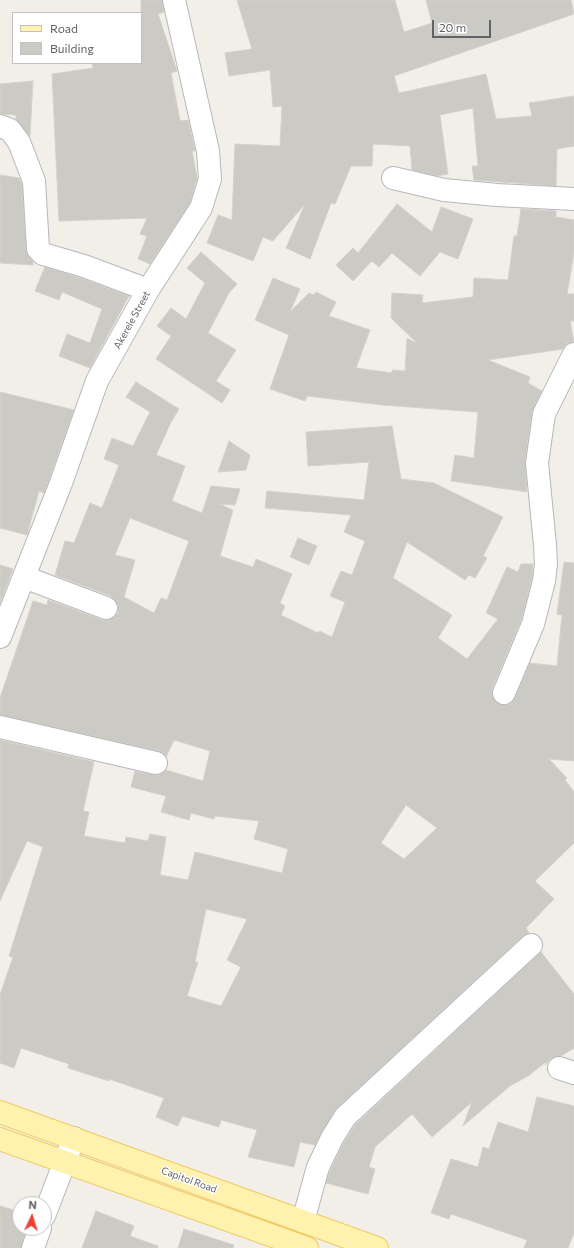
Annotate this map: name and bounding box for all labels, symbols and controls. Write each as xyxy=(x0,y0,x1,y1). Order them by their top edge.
legend xyxy=(12,12,142,64)
scale bar xyxy=(434,12,493,38)
text: 20 m xyxy=(439,20,466,34)
text: Road xyxy=(50,21,78,35)
text: Building xyxy=(50,41,94,55)
street label: Akerele Street xyxy=(111,289,153,351)
street label: Capitol Road xyxy=(160,1164,218,1196)
north arrow xyxy=(12,1196,52,1236)
text: N xyxy=(28,1198,37,1211)

